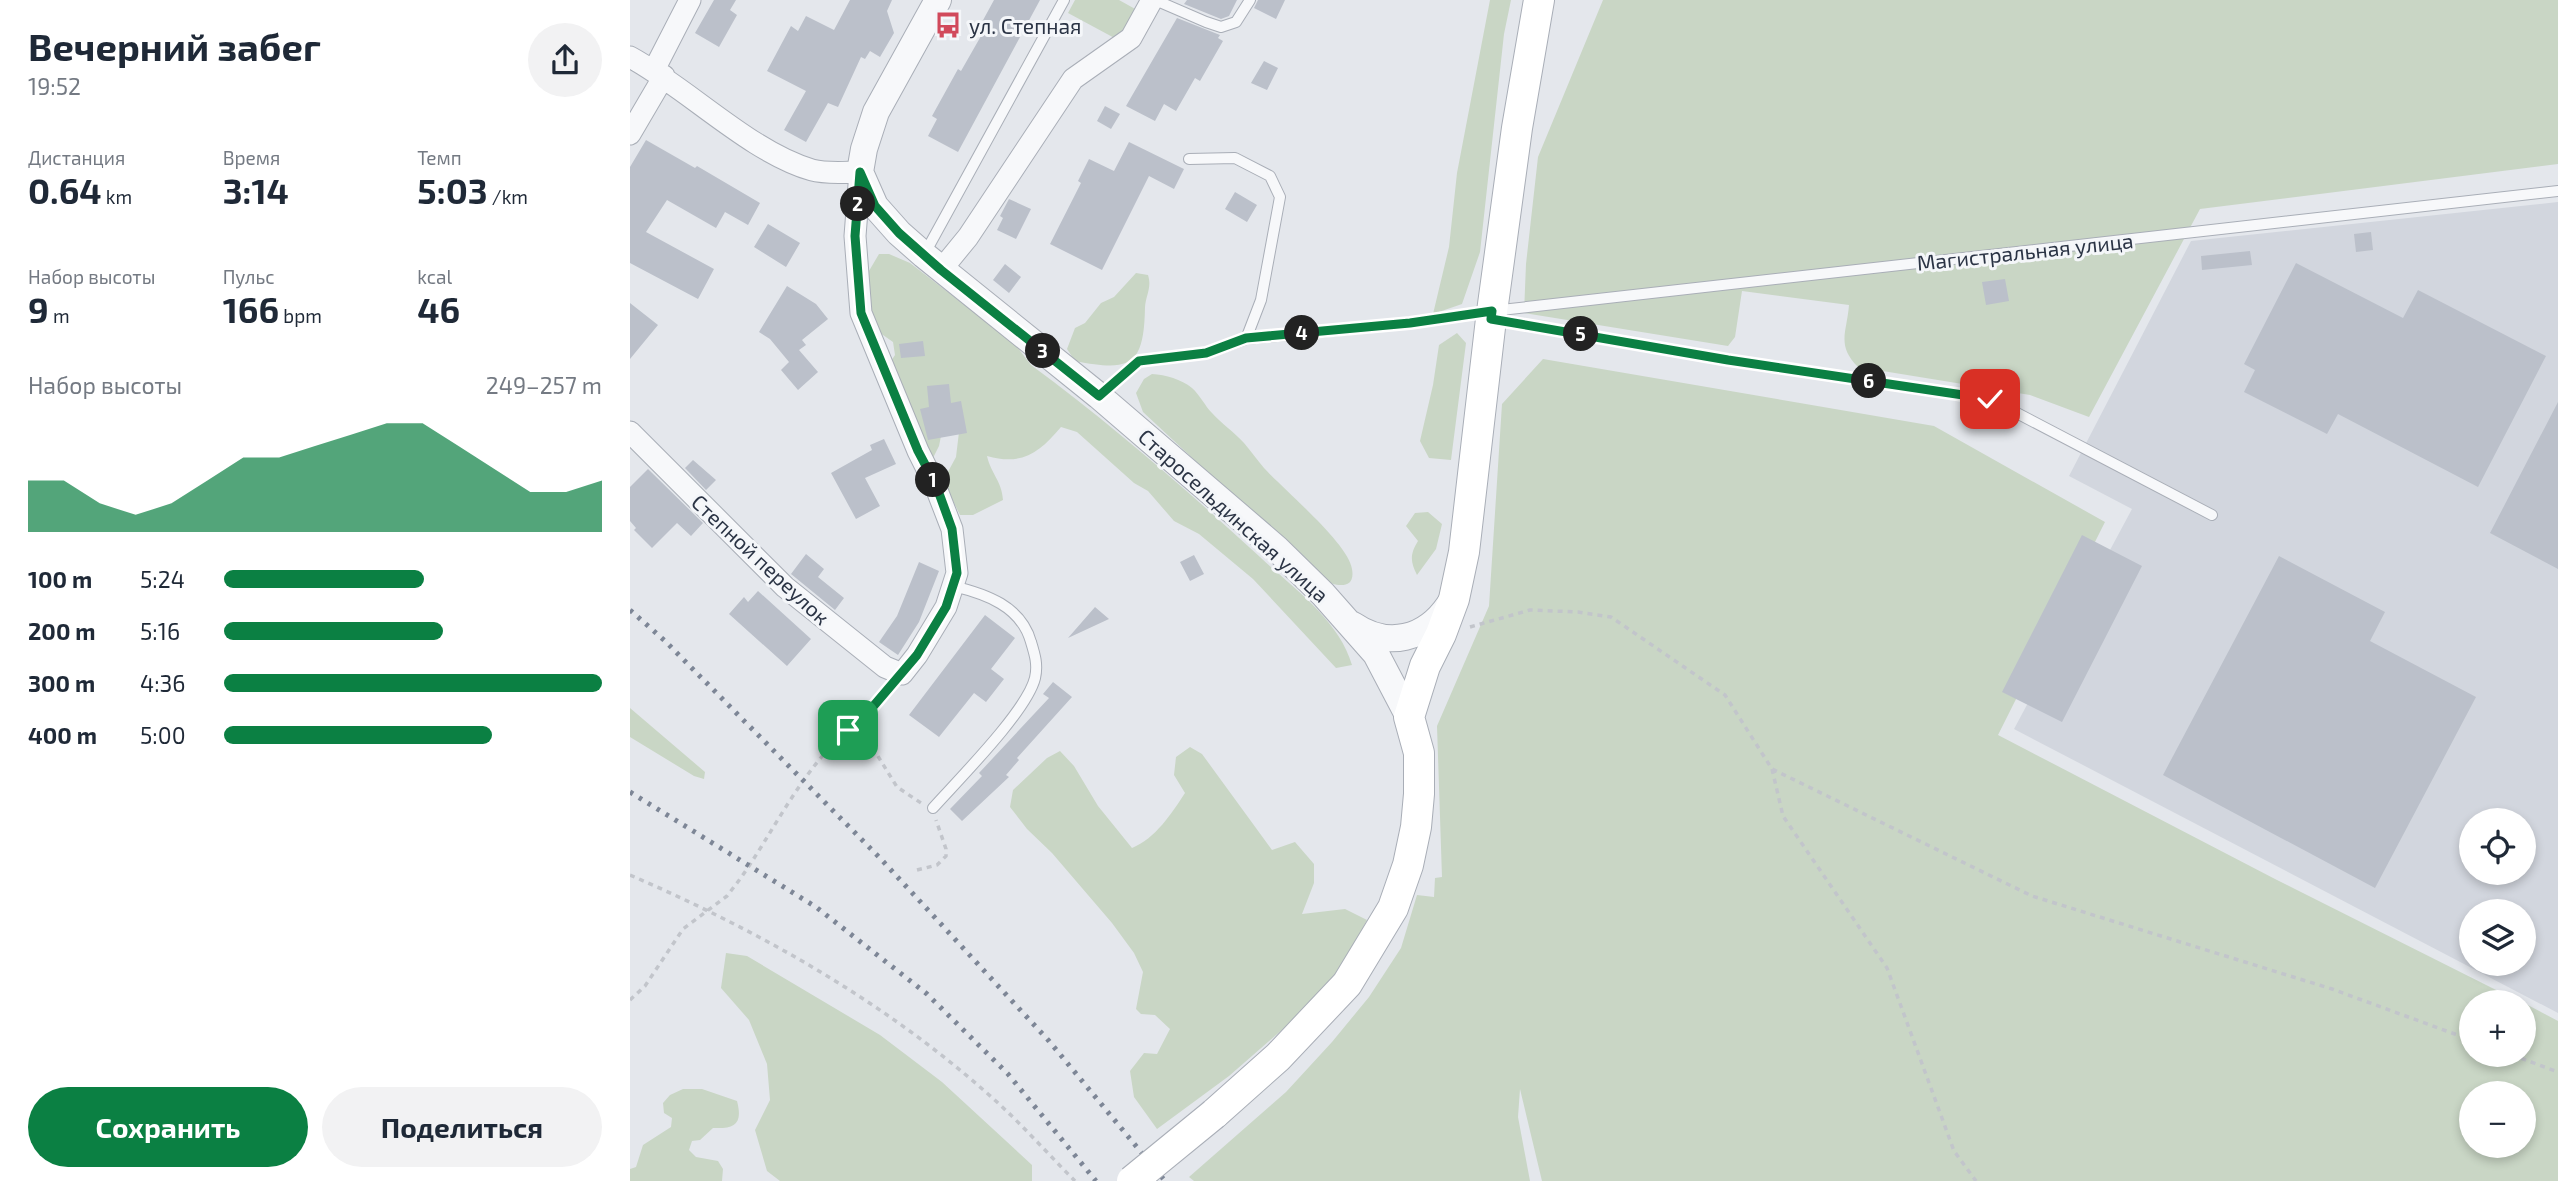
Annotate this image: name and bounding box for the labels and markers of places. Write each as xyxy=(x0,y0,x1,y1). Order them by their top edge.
bus stop icon: ул. Степная xyxy=(933,10,963,40)
place label: ул. Степная xyxy=(969,13,1081,39)
pin: 2 xyxy=(840,186,876,222)
pin: 4 xyxy=(1284,316,1320,350)
pin: 5 xyxy=(1564,316,1598,352)
pin: 3 xyxy=(1026,334,1060,368)
pin: 6 xyxy=(1852,364,1886,398)
pin xyxy=(1960,369,2020,429)
pin: 1 xyxy=(916,462,950,498)
pin xyxy=(818,700,878,760)

